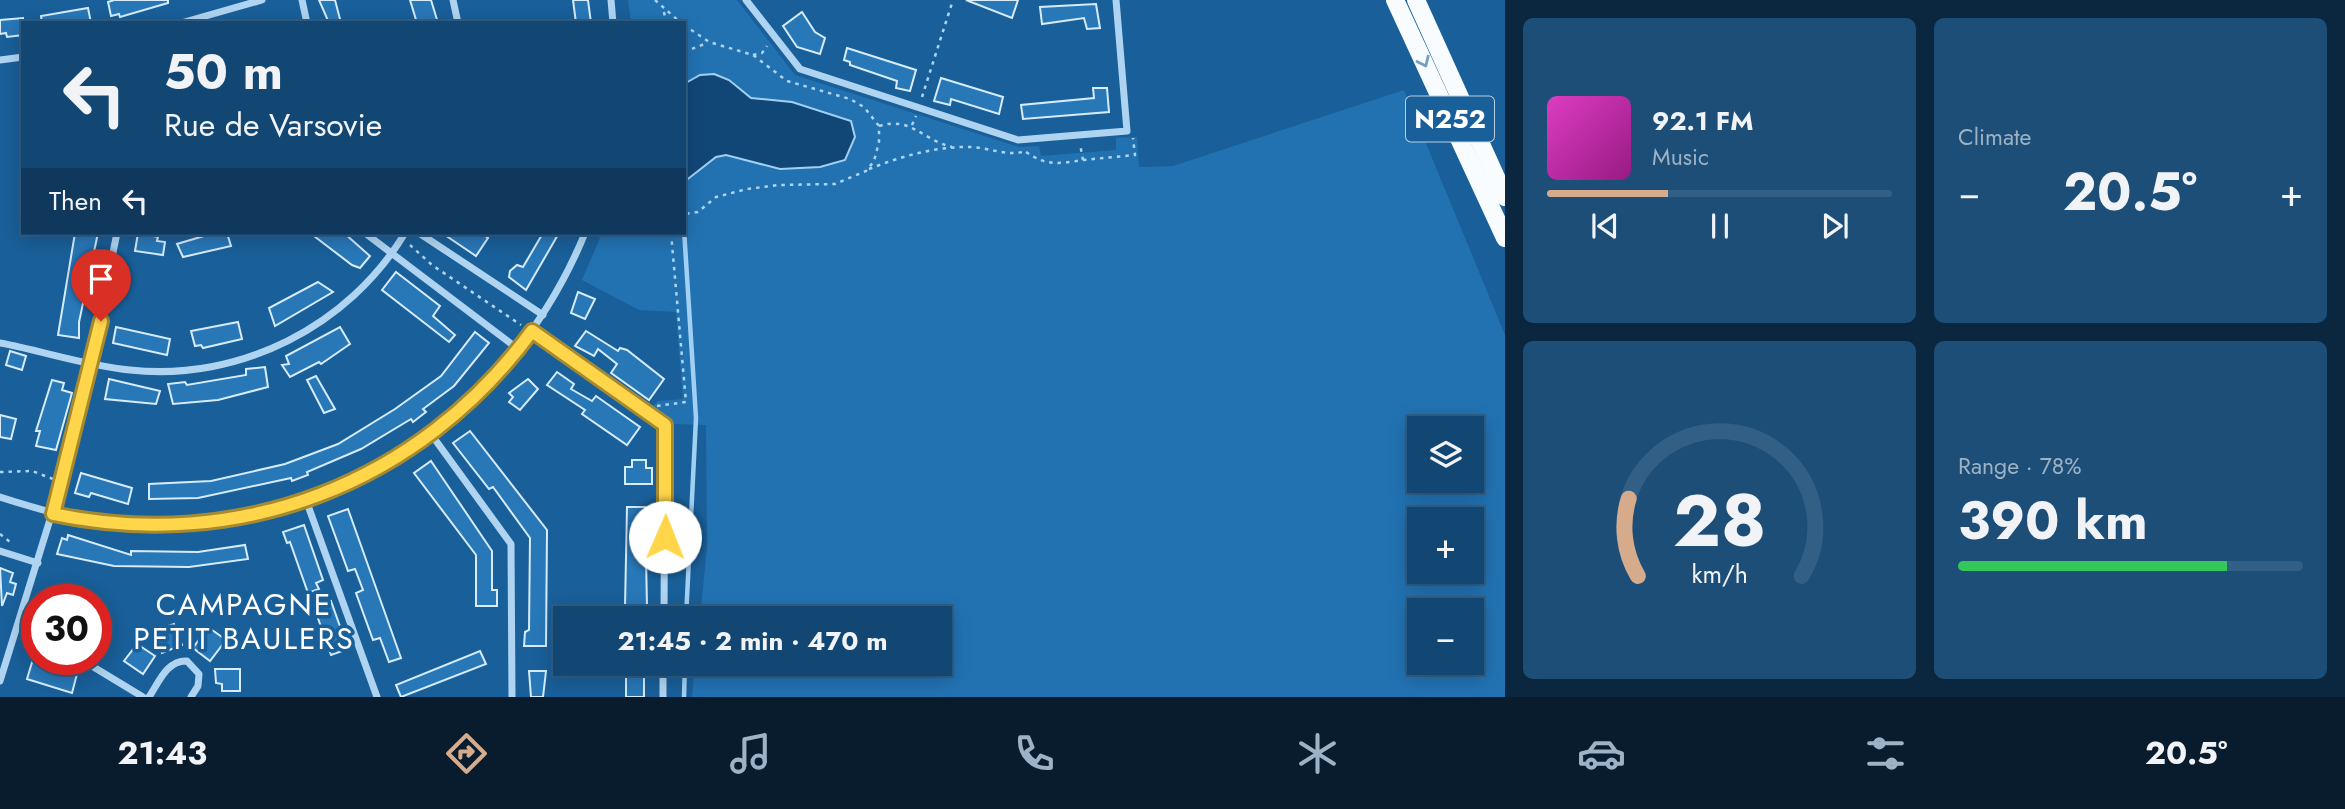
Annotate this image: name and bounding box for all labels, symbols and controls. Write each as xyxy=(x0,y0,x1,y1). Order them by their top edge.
text: 50 m xyxy=(164,37,283,107)
icon: left xyxy=(49,49,140,140)
one-way arrow xyxy=(1416,55,1430,67)
road number: N252 xyxy=(1406,96,1494,142)
text: Rue de Varsovie xyxy=(164,102,382,148)
text: 92.1 FM xyxy=(1652,102,1753,140)
text: Climate xyxy=(1958,120,2031,154)
text: Music xyxy=(1652,140,1709,174)
text: 20.5° xyxy=(2063,154,2197,230)
text: − xyxy=(1958,165,1980,220)
text: + xyxy=(2280,165,2303,220)
text: Then xyxy=(49,182,102,220)
icon: left xyxy=(116,182,154,220)
icon: previous xyxy=(1586,207,1624,245)
icon: pause xyxy=(1701,207,1739,245)
icon: next xyxy=(1816,207,1854,245)
pin xyxy=(71,249,131,321)
icon: arrive xyxy=(82,260,120,298)
map controls xyxy=(1407,416,1484,675)
button: layers xyxy=(1407,416,1484,493)
text: Range · 78% xyxy=(1958,449,2082,483)
text: 28 xyxy=(1673,468,1766,573)
text: 390 km xyxy=(1958,483,2148,559)
position arrow xyxy=(628,500,702,574)
button: + xyxy=(1407,507,1484,584)
text: km/h xyxy=(1691,556,1748,592)
district label: CAMPAGNE PETIT BAULERS xyxy=(133,583,355,660)
speed limit sign: 30 xyxy=(21,584,112,675)
button: − xyxy=(1407,598,1484,675)
text: 21:45 · 2 min · 470 m xyxy=(618,622,887,660)
icon: directions xyxy=(442,729,491,778)
icon: music xyxy=(726,729,775,778)
icon: phone xyxy=(1010,729,1059,778)
icon: climate xyxy=(1293,729,1342,778)
icon: car xyxy=(1577,729,1626,778)
icon: filters xyxy=(1861,729,1910,778)
text: 21:43 xyxy=(117,730,207,776)
text: 20.5° xyxy=(2145,730,2228,776)

